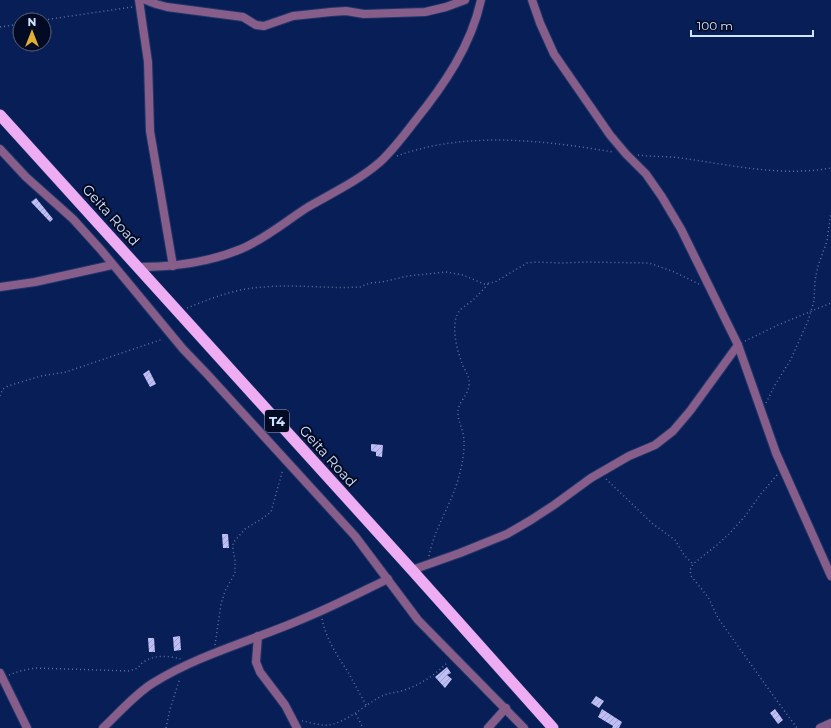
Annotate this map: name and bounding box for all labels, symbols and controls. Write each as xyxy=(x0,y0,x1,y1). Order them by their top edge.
north arrow xyxy=(12,12,52,52)
scale bar xyxy=(691,12,813,38)
text: N xyxy=(28,15,36,29)
text: 100 m xyxy=(697,18,733,33)
street label: Geita Road xyxy=(79,180,143,250)
road number: T4 xyxy=(265,410,289,432)
street label: Geita Road xyxy=(296,421,360,491)

